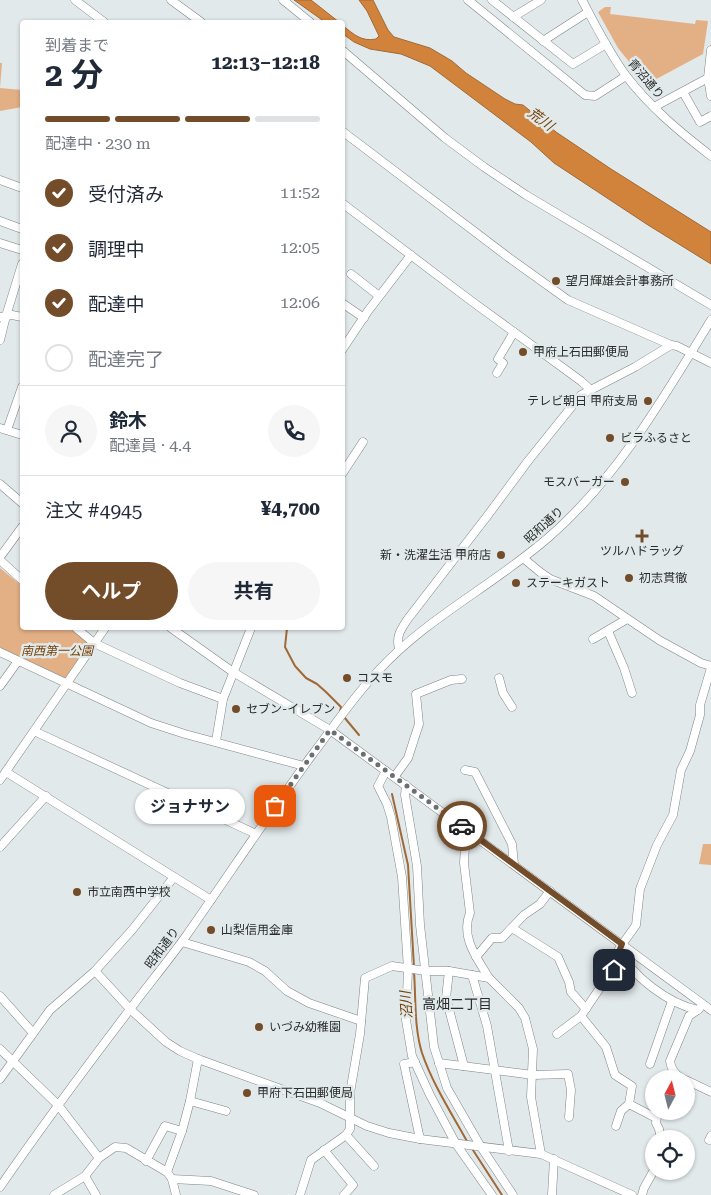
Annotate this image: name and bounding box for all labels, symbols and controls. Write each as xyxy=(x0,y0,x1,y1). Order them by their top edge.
text: 到着まで xyxy=(45,36,109,55)
text: 12:13–12:18 xyxy=(211,51,320,74)
text: 2 分 xyxy=(45,56,103,94)
street label: 青沼通り xyxy=(625,56,667,102)
water label: 荒川 xyxy=(525,104,559,135)
text: 配達中 · 230 m xyxy=(45,134,151,153)
icon: check xyxy=(45,179,73,207)
text: 受付済み xyxy=(88,183,164,206)
text: 11:52 xyxy=(280,183,320,202)
icon: check xyxy=(45,234,73,262)
text: 調理中 xyxy=(88,238,145,261)
text: 12:05 xyxy=(280,238,320,257)
place label: 望月輝雄会計事務所 xyxy=(566,274,674,288)
marker: 望月輝雄会計事務所 xyxy=(550,275,562,287)
icon: check xyxy=(45,289,73,317)
text: 配達中 xyxy=(88,293,145,316)
text: 12:06 xyxy=(280,293,320,312)
place label: 甲府上石田郵便局 xyxy=(533,345,629,359)
marker: 甲府上石田郵便局 xyxy=(517,346,529,358)
text: 配達完了 xyxy=(88,348,164,371)
place label: テレビ朝日 甲府支局 xyxy=(527,394,638,408)
marker: テレビ朝日 甲府支局 xyxy=(642,395,654,407)
button: person xyxy=(45,405,97,457)
button: phone xyxy=(268,405,320,457)
text: 鈴木 xyxy=(109,409,147,432)
place label: ビラふるさと xyxy=(620,431,692,445)
marker: ビラふるさと xyxy=(604,432,616,444)
text: 配達員 · 4.4 xyxy=(109,436,191,455)
place label: モスバーガー xyxy=(543,475,615,489)
marker: モスバーガー xyxy=(619,476,631,488)
text: ¥4,700 xyxy=(261,497,320,520)
text: 注文 #4945 xyxy=(45,499,142,522)
street label: 昭和通り xyxy=(521,504,567,546)
marker: ツルハドラッグ xyxy=(636,530,648,542)
place label: ツルハドラッグ xyxy=(600,544,684,558)
place label: 新・洗濯生活 甲府店 xyxy=(380,548,491,562)
marker: 新・洗濯生活 甲府店 xyxy=(495,549,507,561)
button: ヘルプ xyxy=(45,562,178,620)
button: 共有 xyxy=(188,562,320,620)
place label: 初志貫徹 xyxy=(639,571,688,585)
marker: 初志貫徹 xyxy=(623,572,635,584)
place label: ステーキガスト xyxy=(526,576,610,590)
marker: ステーキガスト xyxy=(510,577,522,589)
park label: 南西第一公園 xyxy=(21,644,95,658)
place label: コスモ xyxy=(357,671,393,685)
marker: コスモ xyxy=(341,672,353,684)
place label: セブン-イレブン xyxy=(246,702,335,716)
marker: セブン-イレブン xyxy=(230,703,242,715)
pin xyxy=(254,785,296,827)
callout: ジョナサン xyxy=(135,788,245,824)
icon: bag xyxy=(261,792,289,820)
text: ジョナサン xyxy=(150,797,230,816)
courier xyxy=(437,801,487,851)
icon: car xyxy=(448,812,476,840)
place label: 市立南西中学校 xyxy=(87,885,171,899)
marker: 市立南西中学校 xyxy=(71,886,83,898)
place label: 山梨信用金庫 xyxy=(221,923,293,937)
marker: 山梨信用金庫 xyxy=(205,924,217,936)
street label: 昭和通り xyxy=(142,925,182,971)
pin xyxy=(593,949,635,991)
icon: home xyxy=(600,956,628,984)
water label: 沼川 xyxy=(397,988,415,1020)
district label: 高畑二丁目 xyxy=(422,996,492,1012)
place label: いづみ幼稚園 xyxy=(269,1020,341,1034)
marker: いづみ幼稚園 xyxy=(253,1021,265,1033)
north arrow xyxy=(645,1070,695,1120)
map controls xyxy=(645,1070,695,1180)
place label: 甲府下石田郵便局 xyxy=(257,1086,353,1100)
marker: 甲府下石田郵便局 xyxy=(241,1087,253,1099)
button: locate xyxy=(645,1130,695,1180)

